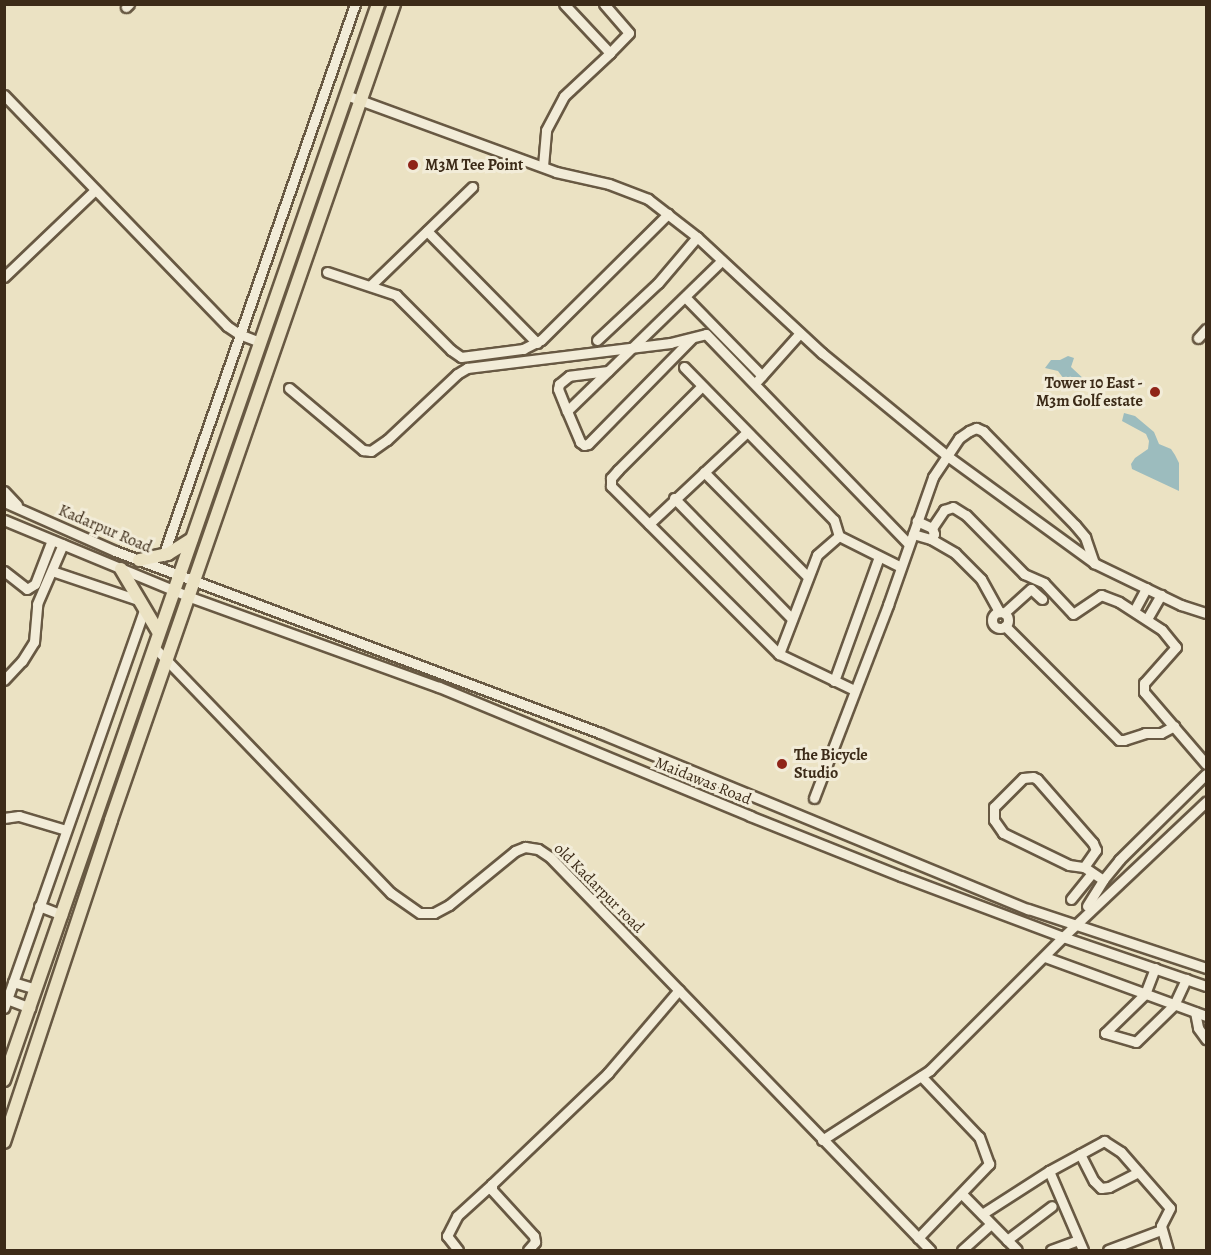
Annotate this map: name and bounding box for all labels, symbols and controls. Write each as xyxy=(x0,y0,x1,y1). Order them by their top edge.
place label: M3M Tee Point xyxy=(425,155,523,175)
marker: M3M Tee Point xyxy=(406,158,420,172)
place label: Tower 10 East - M3m Golf estate xyxy=(1036,373,1143,411)
marker: Tower 10 East - M3m Golf estate xyxy=(1148,385,1162,399)
street label: Kadarpur Road xyxy=(56,501,154,557)
place label: The Bicycle Studio xyxy=(794,745,868,783)
street label: Maidawas Road xyxy=(652,753,754,809)
marker: The Bicycle Studio xyxy=(775,757,789,771)
street label: old Kadarpur road xyxy=(550,839,648,937)

